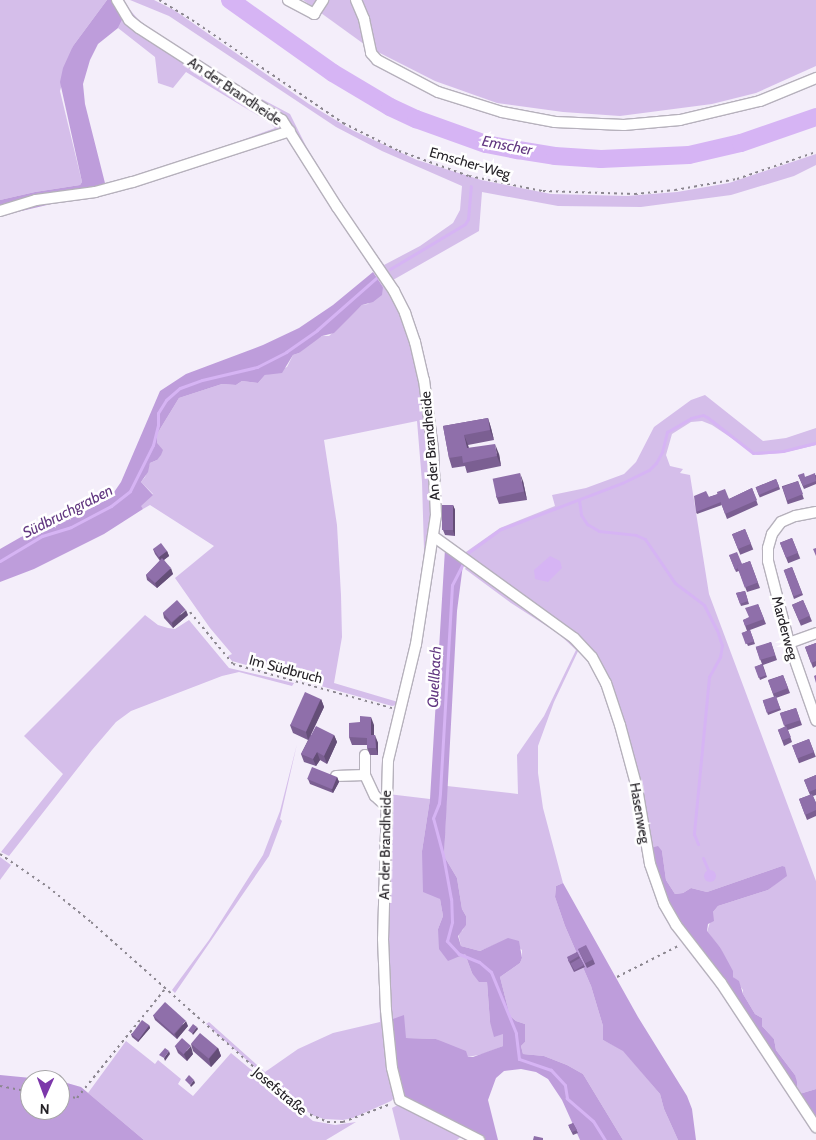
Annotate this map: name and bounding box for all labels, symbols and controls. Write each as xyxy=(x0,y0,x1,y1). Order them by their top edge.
street label: An der Brandheide xyxy=(185,53,285,129)
water label: Emscher xyxy=(480,132,534,160)
street label: Emscher-Weg xyxy=(428,143,512,183)
street label: An der Brandheide xyxy=(417,391,443,501)
water label: Südbruchgraben xyxy=(20,482,116,542)
street label: Marderweg xyxy=(768,594,802,662)
water label: Quellbach xyxy=(424,646,446,708)
street label: Im Südbruch xyxy=(247,651,325,687)
street label: Hasenweg xyxy=(626,781,654,845)
street label: An der Brandheide xyxy=(376,790,394,900)
street label: Josefstraße xyxy=(250,1064,310,1118)
north arrow xyxy=(20,1070,70,1120)
text: N xyxy=(39,1100,50,1118)

